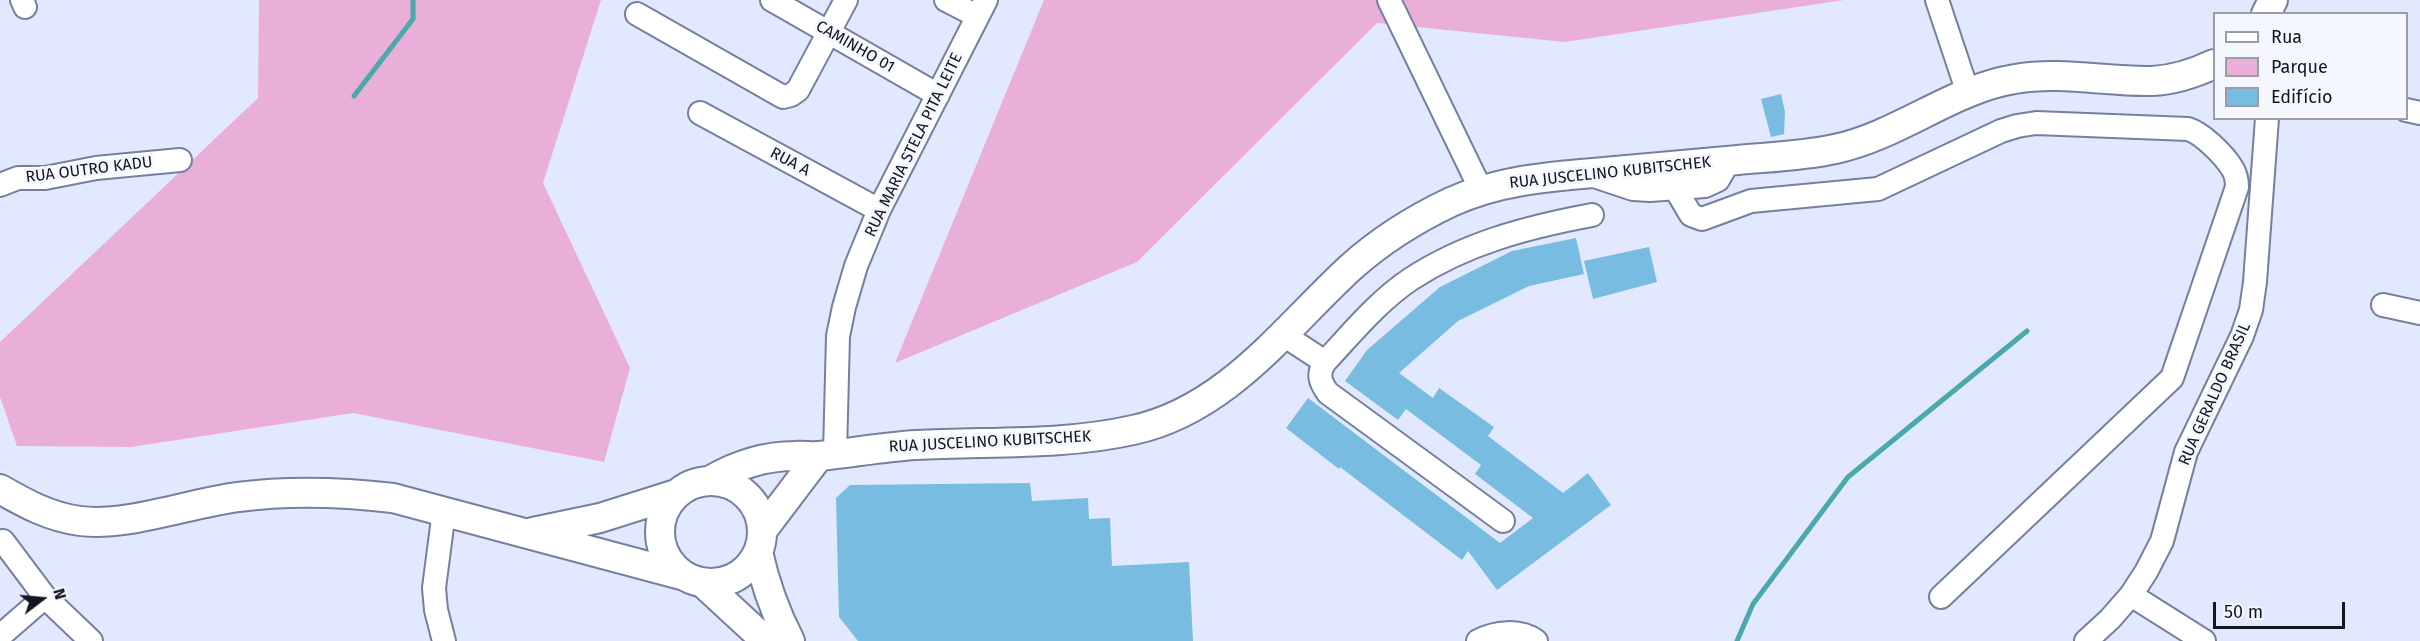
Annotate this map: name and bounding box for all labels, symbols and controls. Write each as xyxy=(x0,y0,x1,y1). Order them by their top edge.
legend xyxy=(2213,12,2408,120)
street label: CAMINHO 01 xyxy=(812,17,898,77)
text: Rua xyxy=(2271,26,2302,48)
street label: RUA MARIA STELA PITA LEITE xyxy=(861,50,967,240)
text: Parque xyxy=(2271,56,2328,78)
text: Edifício xyxy=(2271,86,2333,108)
street label: RUA A xyxy=(767,144,813,180)
street label: RUA OUTRO KADU xyxy=(24,153,154,187)
street label: RUA JUSCELINO KUBITSCHEK xyxy=(1508,153,1712,193)
street label: RUA GERALDO BRASIL xyxy=(2175,320,2255,468)
street label: RUA JUSCELINO KUBITSCHEK xyxy=(888,427,1092,457)
north arrow xyxy=(12,569,72,629)
text: N xyxy=(49,586,70,602)
scale bar xyxy=(2216,590,2348,628)
text: 50 m xyxy=(2224,601,2263,623)

